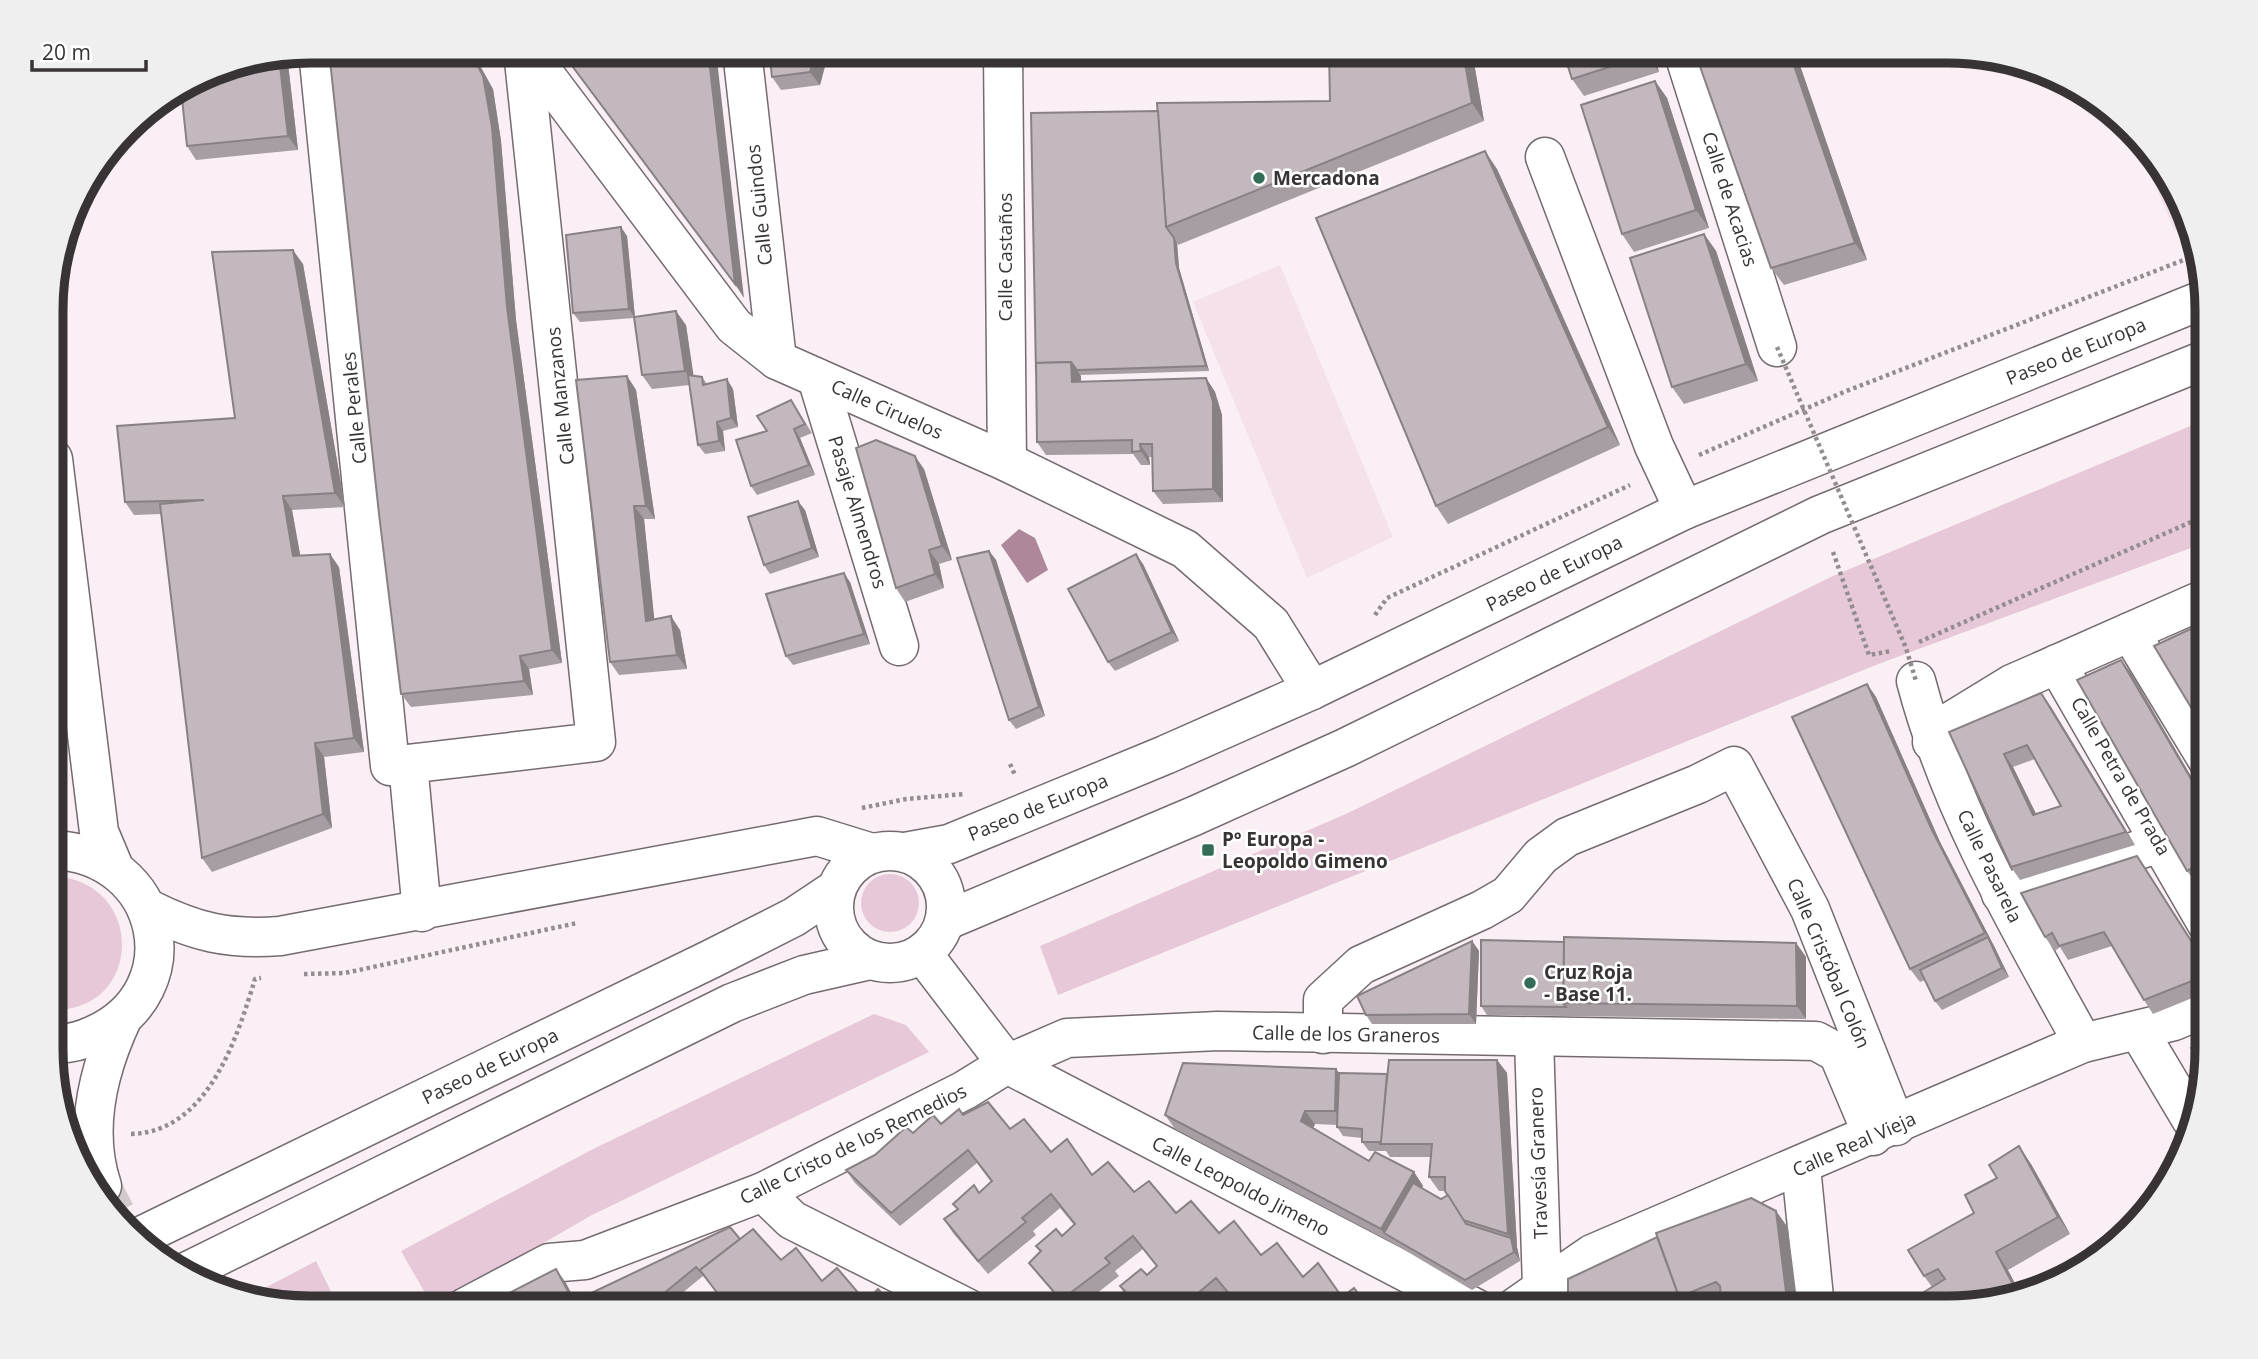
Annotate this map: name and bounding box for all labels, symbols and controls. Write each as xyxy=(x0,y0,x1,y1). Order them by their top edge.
scale bar xyxy=(32,28,145,72)
text: 20 m xyxy=(42,38,91,66)
street label: Calle de Acacias xyxy=(1696,128,1764,270)
street label: Calle Guindos xyxy=(740,143,778,267)
place label: Mercadona xyxy=(1273,165,1380,191)
marker: Mercadona xyxy=(1251,170,1267,186)
street label: Calle Castaños xyxy=(992,193,1018,321)
street label: Paseo de Europa xyxy=(2002,311,2150,391)
street label: Calle Manzanos xyxy=(540,326,580,466)
street label: Calle Perales xyxy=(335,351,373,465)
street label: Calle Ciruelos xyxy=(827,373,947,445)
street label: Pasaje Almendros xyxy=(822,432,894,592)
street label: Paseo de Europa xyxy=(1481,529,1627,617)
street label: Calle Petra de Prada xyxy=(2065,692,2177,860)
street label: Paseo de Europa xyxy=(964,767,1112,847)
street label: Calle Pasarela xyxy=(1951,805,2029,927)
place label: Pº Europa - Leopoldo Gimeno xyxy=(1222,826,1388,874)
marker: Pº Europa - Leopoldo Gimeno xyxy=(1200,842,1216,858)
street label: Calle Cristóbal Colón xyxy=(1781,874,1877,1052)
place label: Cruz Roja - Base 11. xyxy=(1544,959,1633,1007)
marker: Cruz Roja - Base 11. xyxy=(1522,975,1538,991)
street label: Calle de los Graneros xyxy=(1252,1019,1440,1049)
street label: Paseo de Europa xyxy=(417,1022,563,1110)
street label: Calle Cristo de los Remedios xyxy=(735,1078,971,1210)
street label: Travesía Granero xyxy=(1522,1087,1554,1239)
street label: Calle Real Vieja xyxy=(1788,1105,1920,1183)
street label: Calle Leopoldo Jimeno xyxy=(1147,1130,1335,1242)

